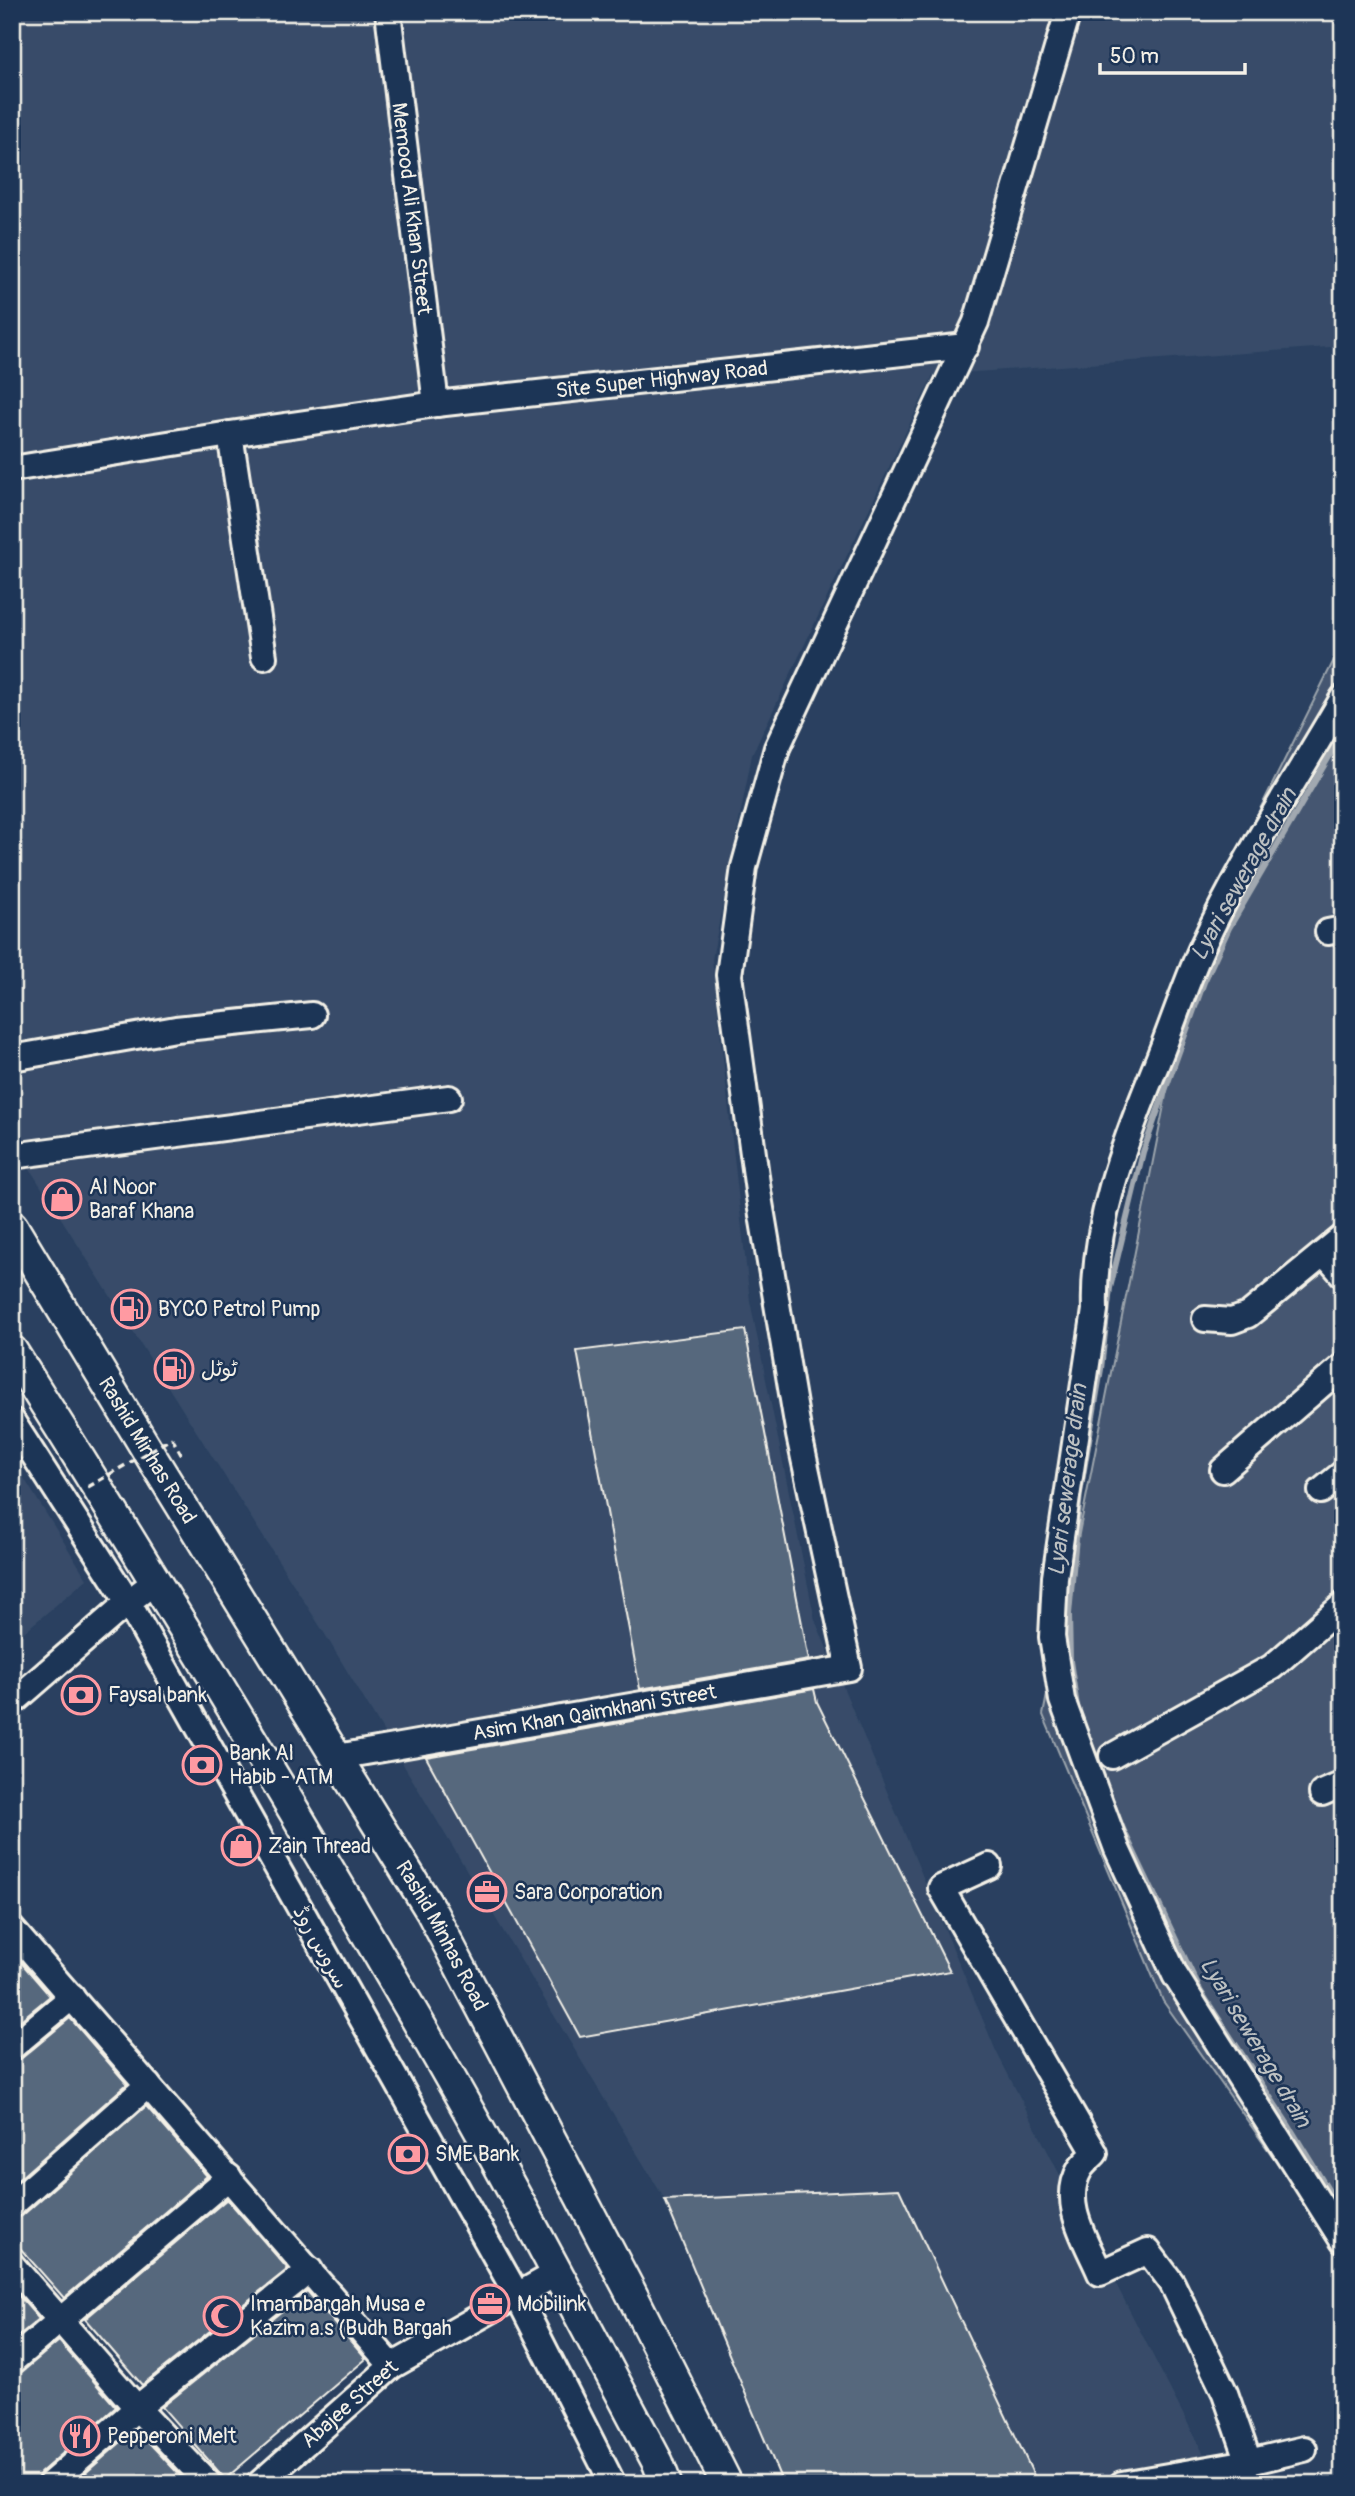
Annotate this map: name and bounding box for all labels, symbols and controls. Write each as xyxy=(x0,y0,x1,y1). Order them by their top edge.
scale bar xyxy=(1100,32,1245,76)
text: 50 m xyxy=(1110,43,1159,70)
street label: Memood Ali Khan Street xyxy=(385,101,438,317)
street label: Site Super Highway Road xyxy=(554,355,769,405)
water label: Lyari sewerage drain xyxy=(1184,782,1303,966)
place label: Al Noor Baraf Khana xyxy=(89,1174,194,1225)
shop icon: Al Noor Baraf Khana xyxy=(41,1178,83,1220)
fuel station icon: BYCO Petrol Pump xyxy=(110,1288,152,1330)
place label: BYCO Petrol Pump xyxy=(158,1296,321,1323)
fuel station icon: ٹوٹل xyxy=(153,1348,195,1390)
place label: ٹوٹل xyxy=(201,1356,238,1383)
street label: Rashid Minhas Road xyxy=(92,1372,202,1529)
water label: Lyari sewerage drain xyxy=(1041,1381,1094,1578)
bank icon: Faysal bank xyxy=(60,1674,102,1716)
street label: Asim Khan Qaimkhani Street xyxy=(470,1678,719,1747)
place label: Faysal bank xyxy=(108,1682,207,1709)
place label: Bank Al Habib - ATM xyxy=(229,1740,333,1791)
bank icon: Bank Al Habib - ATM xyxy=(181,1744,223,1786)
shop icon: Zain Thread xyxy=(220,1825,262,1867)
place label: Zain Thread xyxy=(268,1833,371,1860)
street label: Rashid Minhas Road xyxy=(389,1856,494,2016)
office icon: Sara Corporation xyxy=(466,1871,508,1913)
place label: Sara Corporation xyxy=(514,1879,663,1906)
street label: سروس روڈ xyxy=(287,1901,354,1994)
water label: Lyari sewerage drain xyxy=(1193,1952,1318,2133)
bank icon: SME Bank xyxy=(387,2133,429,2175)
place label: SME Bank xyxy=(435,2141,520,2168)
office icon: Mobilink xyxy=(469,2283,511,2325)
place label: Imambargah Musa e Kazim a.s (Budh Bargah xyxy=(250,2291,452,2342)
place label: Mobilink xyxy=(517,2291,587,2318)
mosque icon: Imambargah Musa e Kazim a.s (Budh Bargah xyxy=(202,2295,244,2337)
street label: Abajee Street xyxy=(296,2354,404,2454)
restaurant icon: Pepperoni Melt xyxy=(59,2415,101,2457)
place label: Pepperoni Melt xyxy=(107,2423,237,2450)

